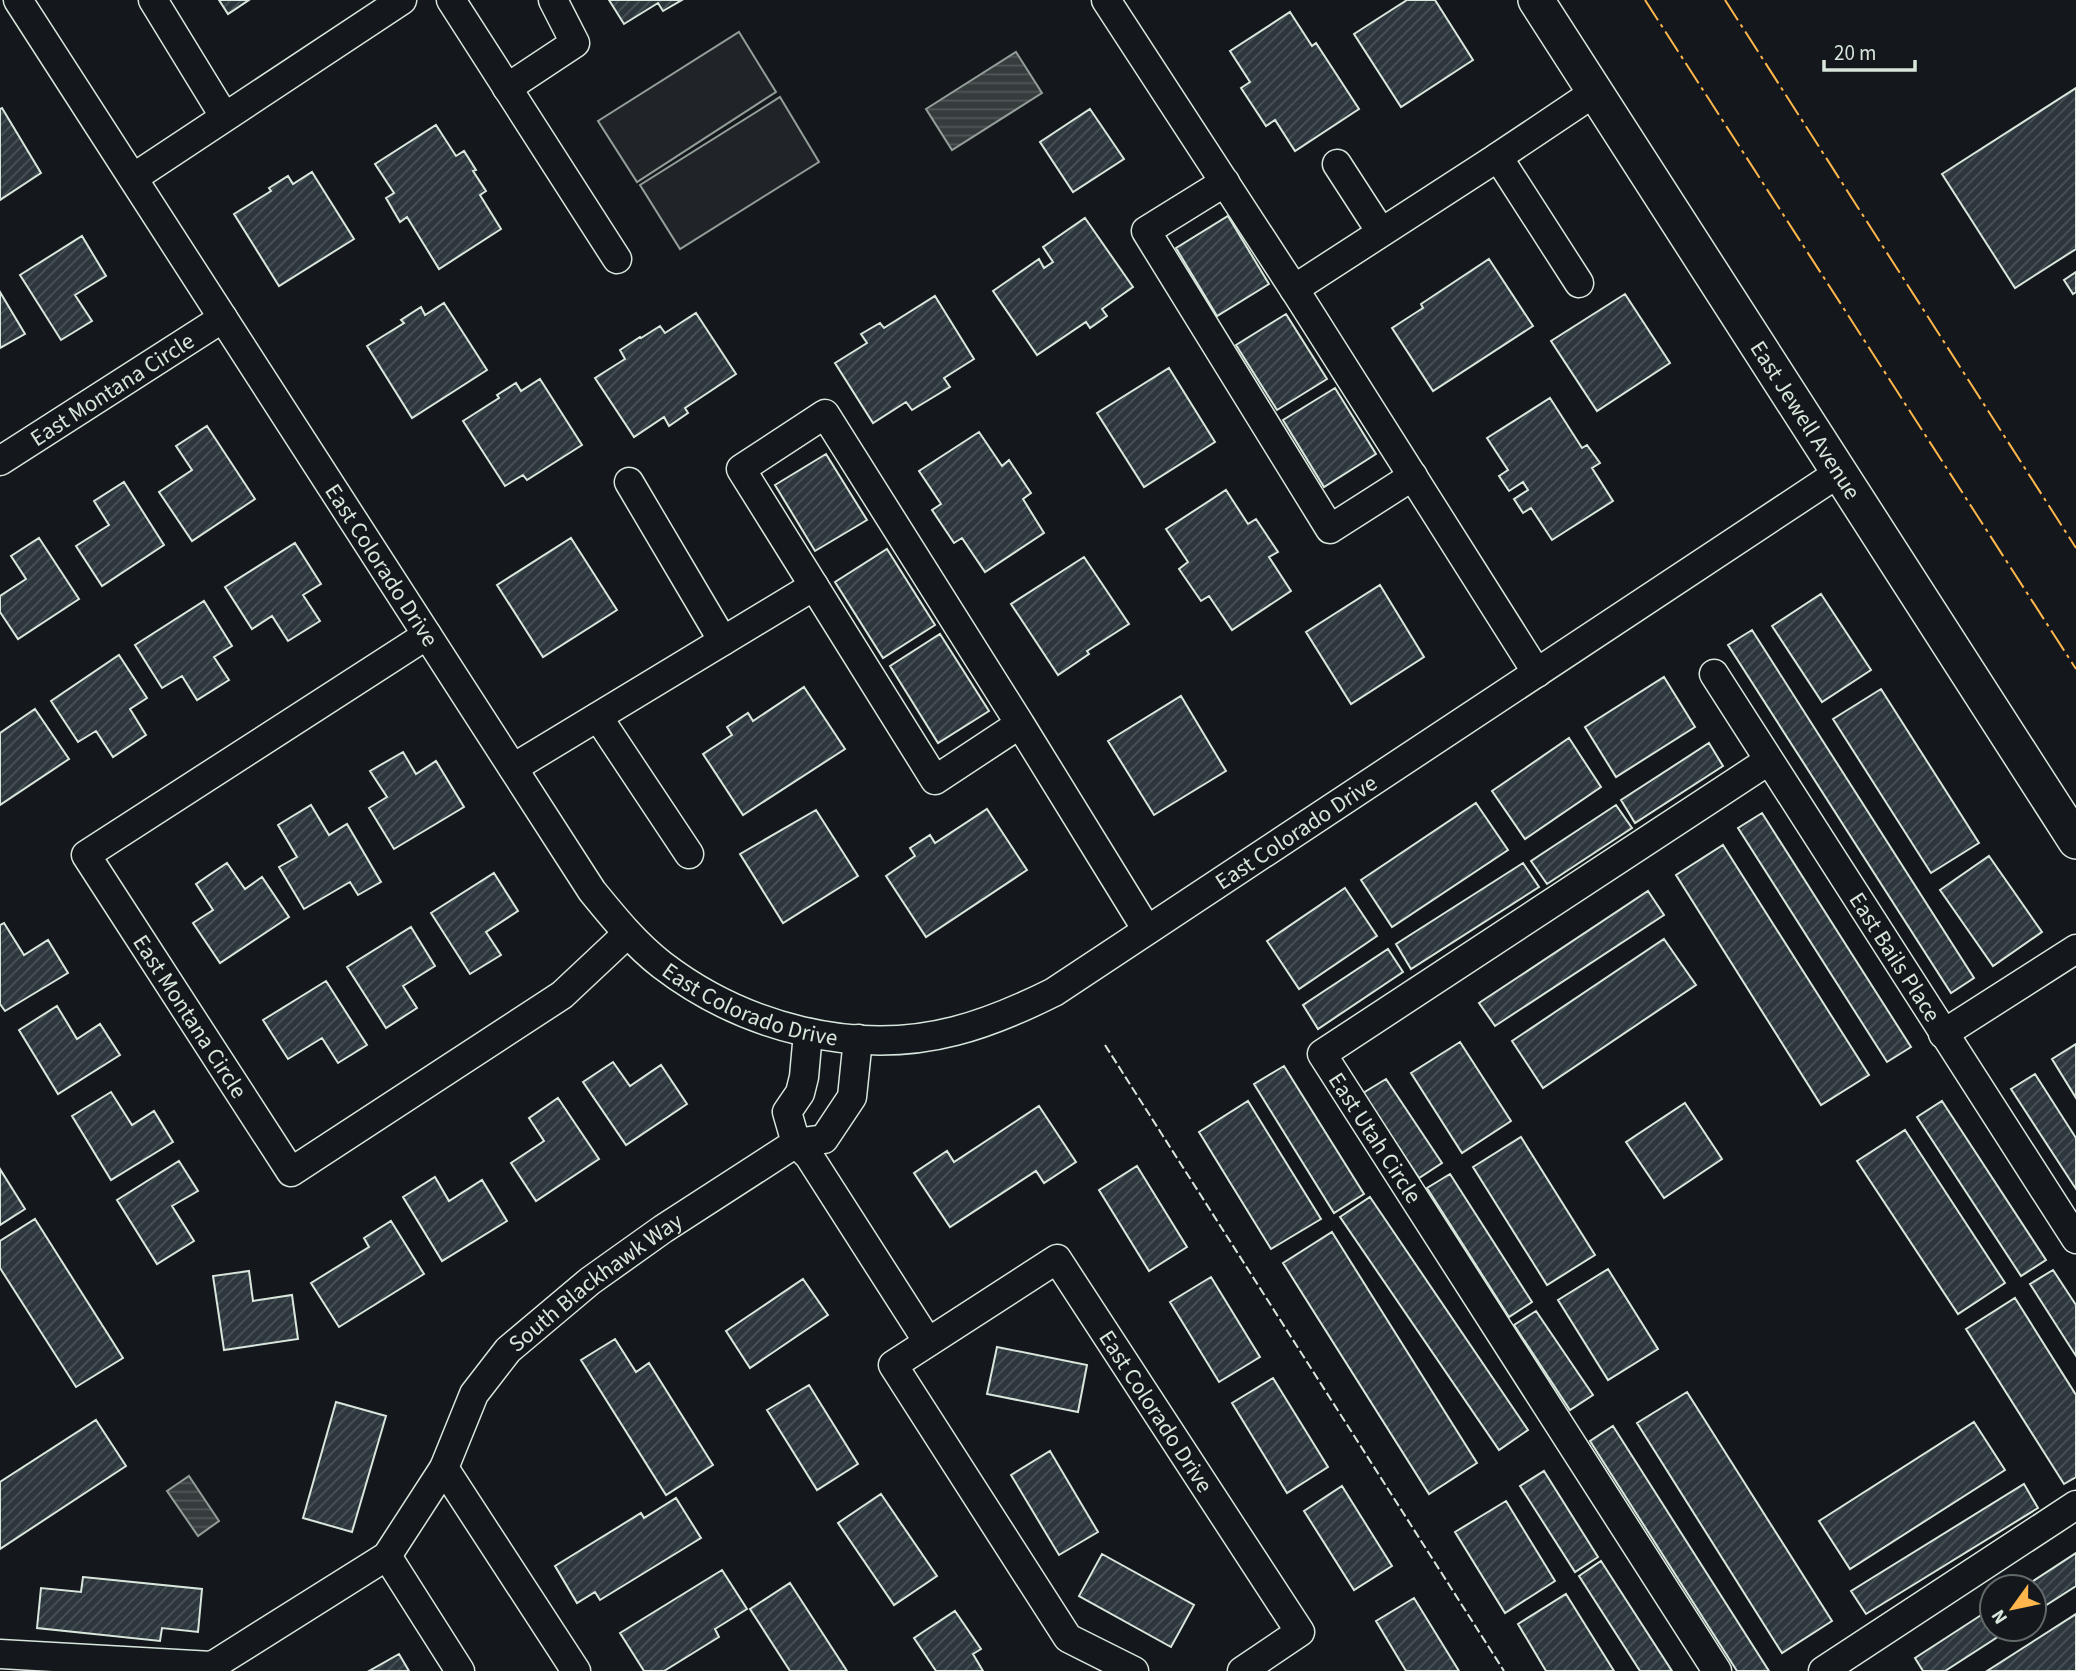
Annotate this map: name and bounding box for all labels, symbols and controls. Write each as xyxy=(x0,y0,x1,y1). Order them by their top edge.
scale bar xyxy=(1824,28,1915,72)
text: 20 m xyxy=(1834,38,1876,68)
street label: East Montana Circle xyxy=(23,324,200,454)
street label: East Jewell Avenue xyxy=(1742,334,1869,506)
street label: East Colorado Drive xyxy=(317,477,447,653)
street label: East Colorado Drive xyxy=(1208,766,1383,898)
street label: East Bails Place xyxy=(1841,886,1949,1028)
street label: East Montana Circle xyxy=(125,928,256,1105)
street label: East Colorado Drive xyxy=(656,954,840,1054)
street label: East Utah Circle xyxy=(1320,1066,1430,1210)
street label: South Blackhawk Way xyxy=(501,1204,689,1360)
street label: East Colorado Drive xyxy=(1091,1323,1221,1499)
north arrow xyxy=(1978,1573,2048,1643)
text: N xyxy=(1985,1604,2015,1629)

